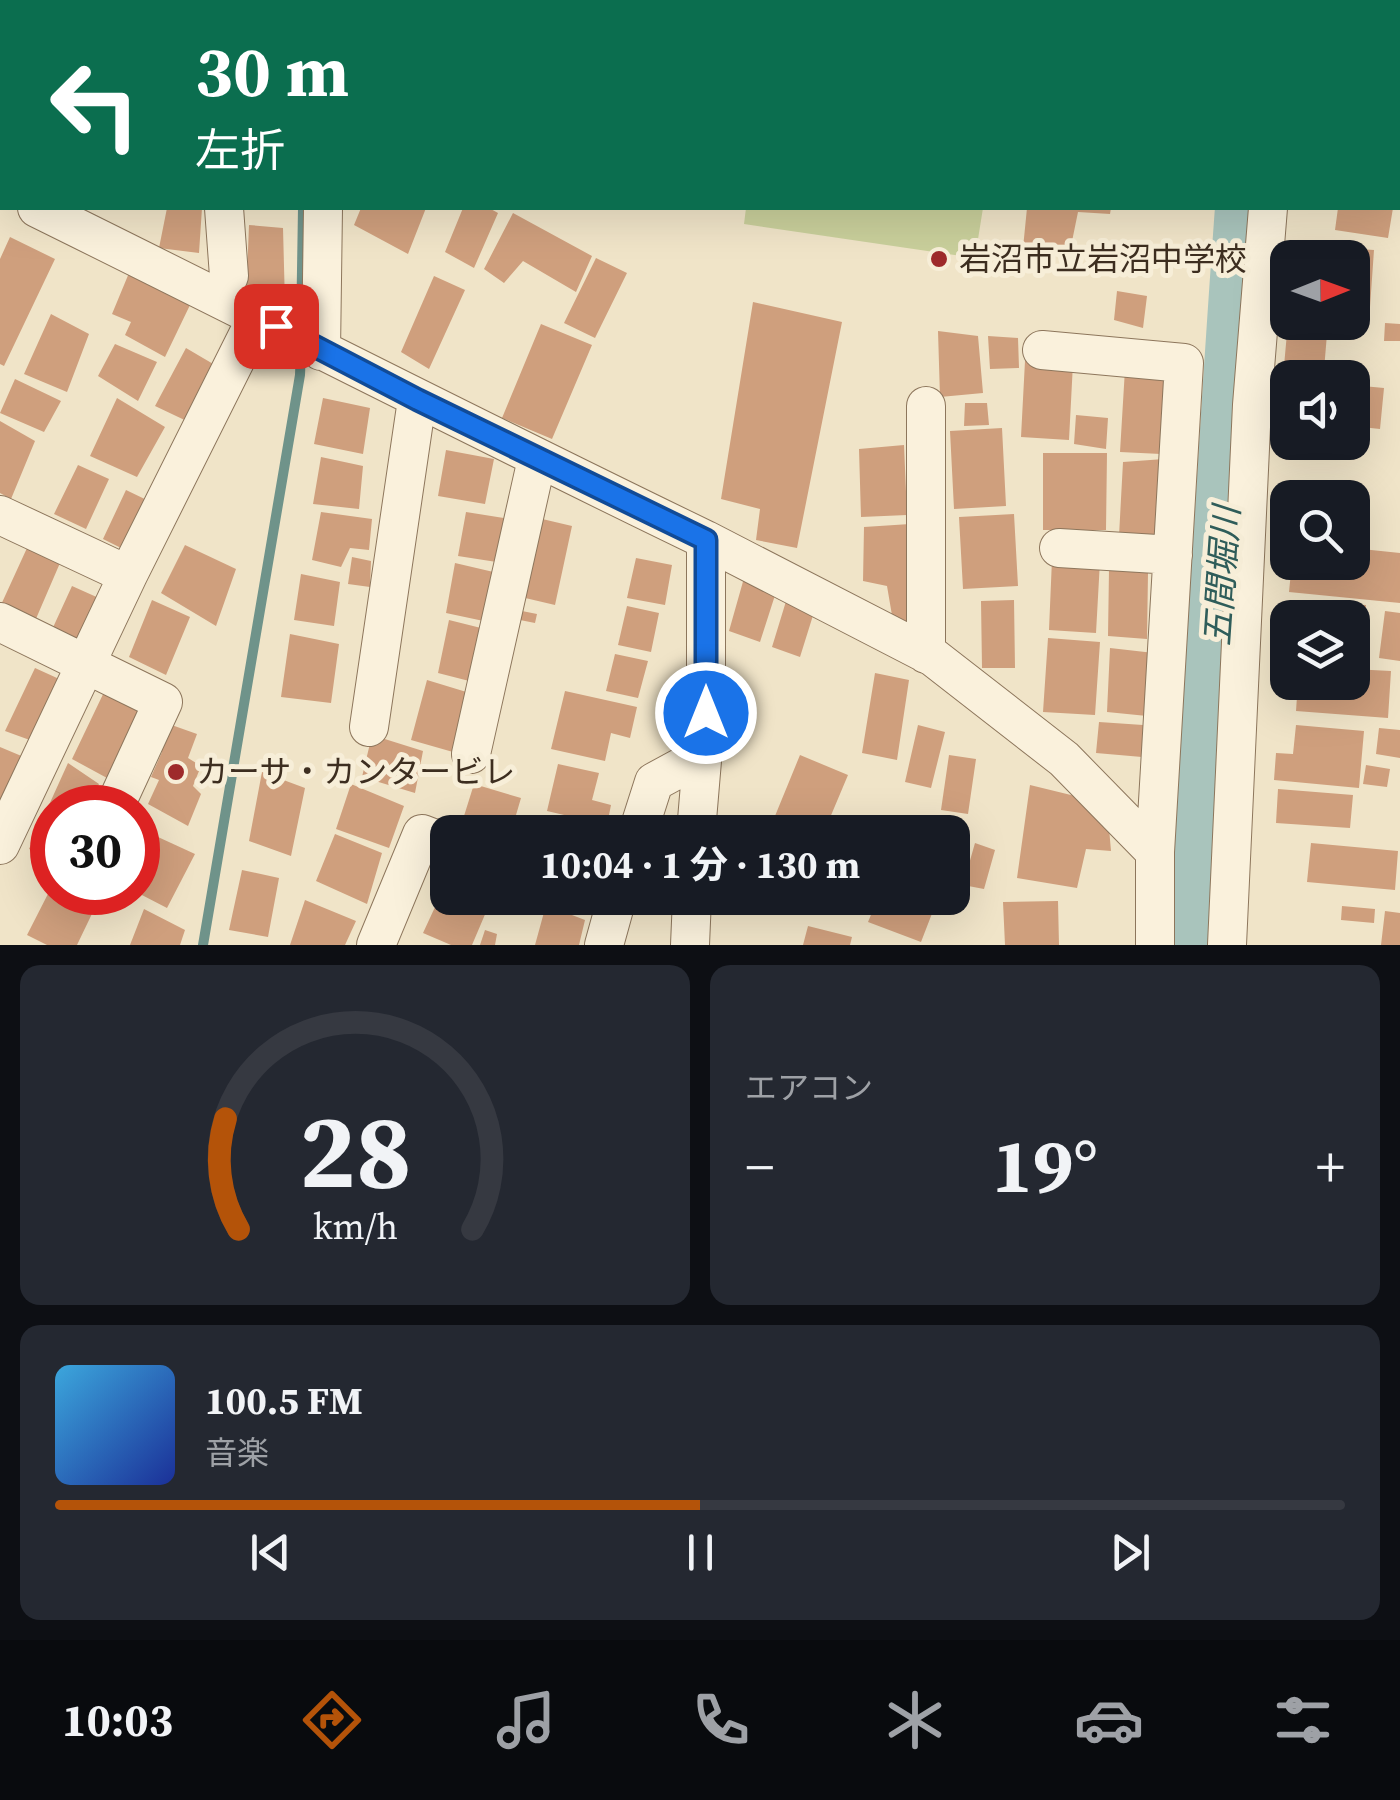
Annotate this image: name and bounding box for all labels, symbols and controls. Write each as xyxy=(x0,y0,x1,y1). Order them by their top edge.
text: 30 m xyxy=(195,23,349,119)
icon: left xyxy=(30,40,160,170)
text: 左折 xyxy=(195,119,285,181)
place label: 岩沼市立岩沼中学校 xyxy=(959,237,1247,281)
north arrow xyxy=(1270,240,1370,340)
map controls xyxy=(1270,240,1370,700)
marker: 岩沼市立岩沼中学校 xyxy=(928,248,950,270)
pin xyxy=(234,284,319,369)
icon: arrive xyxy=(249,299,304,354)
button: sound xyxy=(1270,360,1370,460)
button: search xyxy=(1270,480,1370,580)
water label: 五間堀川 xyxy=(1193,501,1251,648)
button: layers xyxy=(1270,600,1370,700)
position arrow xyxy=(654,661,758,765)
place label: カーサ・カンタービレ xyxy=(196,750,515,794)
marker: カーサ・カンタービレ xyxy=(165,761,187,783)
speed limit sign: 30 xyxy=(30,785,160,915)
text: 10:04 · 1 分 · 130 m xyxy=(540,839,860,891)
text: エアコン xyxy=(745,1066,873,1110)
text: 28 xyxy=(299,1079,411,1222)
text: 19° xyxy=(992,1114,1098,1217)
text: − xyxy=(745,1129,774,1204)
text: + xyxy=(1316,1129,1345,1204)
text: km/h xyxy=(312,1202,398,1251)
text: 100.5 FM xyxy=(205,1375,363,1427)
text: 音楽 xyxy=(205,1431,269,1475)
icon: previous xyxy=(243,1525,298,1580)
icon: pause xyxy=(673,1525,728,1580)
icon: next xyxy=(1103,1525,1158,1580)
icon: directions xyxy=(297,1685,367,1755)
icon: music xyxy=(491,1685,561,1755)
icon: phone xyxy=(686,1685,756,1755)
icon: climate xyxy=(880,1685,950,1755)
icon: car xyxy=(1074,1685,1144,1755)
icon: filters xyxy=(1268,1685,1338,1755)
text: 10:03 xyxy=(62,1689,173,1751)

